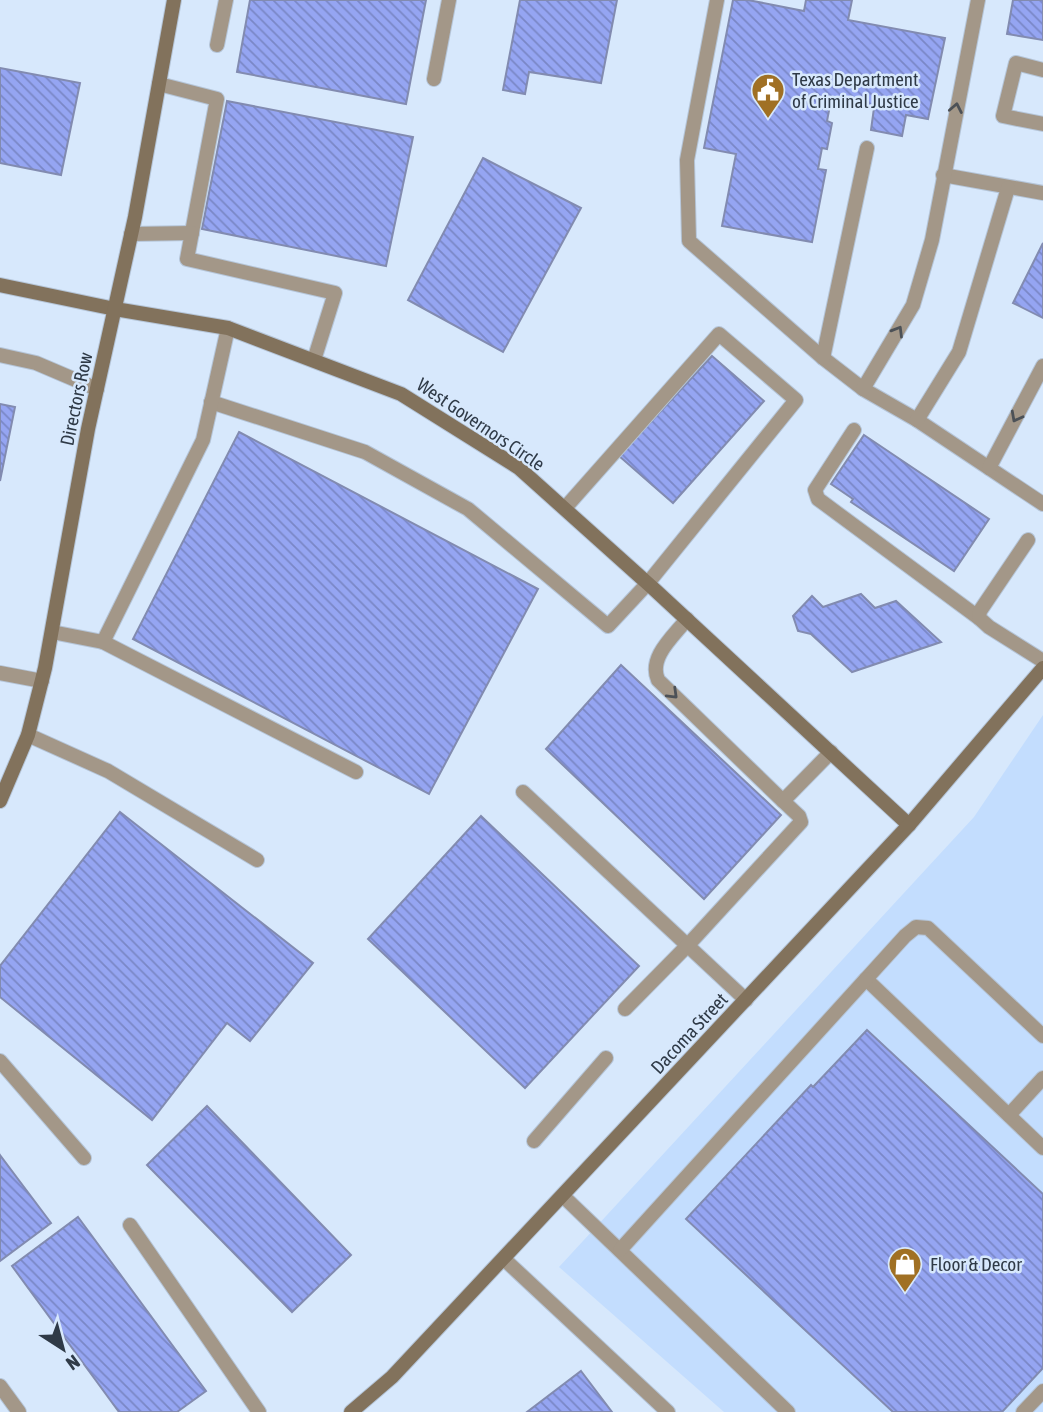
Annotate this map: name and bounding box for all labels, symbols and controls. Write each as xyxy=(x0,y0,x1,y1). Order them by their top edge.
place label: Texas Department of Criminal Justice xyxy=(792,68,919,112)
public building icon: Texas Department of Criminal Justice xyxy=(749,71,787,120)
one-way arrow xyxy=(948,102,963,114)
one-way arrow xyxy=(890,325,903,338)
street label: Directors Row xyxy=(55,350,97,448)
street label: West Governors Circle xyxy=(413,373,549,475)
one-way arrow xyxy=(1011,410,1024,422)
one-way arrow xyxy=(665,686,678,699)
street label: Dacoma Street xyxy=(646,988,732,1078)
shop icon: Floor & Decor xyxy=(886,1245,924,1294)
place label: Floor & Decor xyxy=(930,1253,1022,1275)
north arrow xyxy=(28,1314,98,1384)
text: N xyxy=(62,1351,84,1375)

